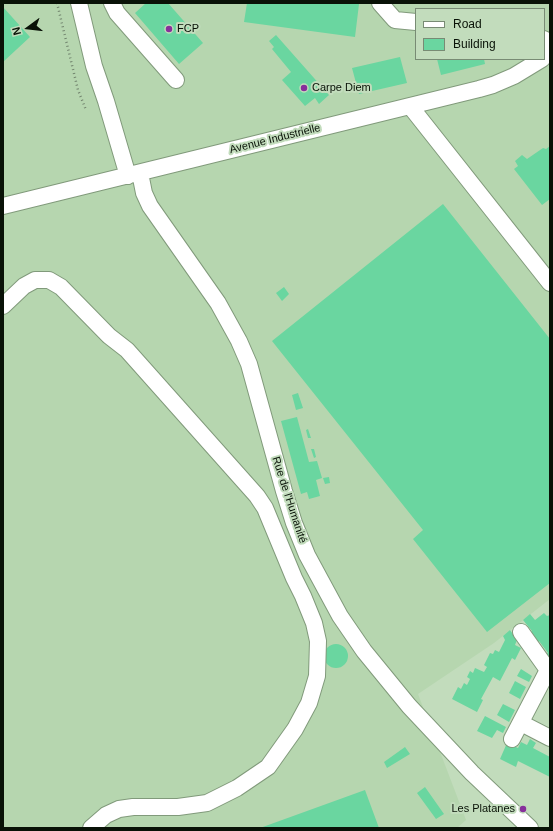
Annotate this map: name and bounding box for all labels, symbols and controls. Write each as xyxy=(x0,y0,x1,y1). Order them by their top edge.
north arrow xyxy=(8,8,48,48)
legend xyxy=(415,8,545,60)
text: Road xyxy=(453,17,482,31)
place label: FCP xyxy=(177,22,199,36)
marker: FCP xyxy=(164,24,174,34)
text: N xyxy=(10,26,23,37)
text: Building xyxy=(453,37,496,51)
place label: Carpe Diem xyxy=(312,81,371,95)
marker: Carpe Diem xyxy=(299,83,309,93)
street label: Avenue Industrielle xyxy=(228,121,322,157)
street label: Rue de l'Humanité xyxy=(269,455,309,545)
place label: Les Platanes xyxy=(451,802,515,816)
marker: Les Platanes xyxy=(518,804,528,814)

